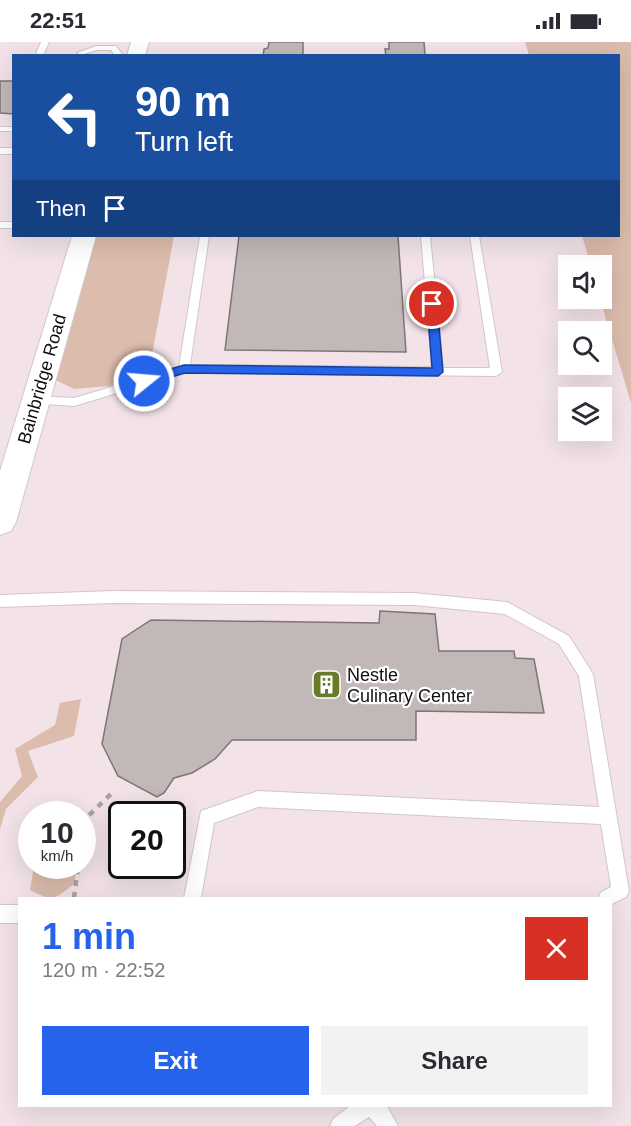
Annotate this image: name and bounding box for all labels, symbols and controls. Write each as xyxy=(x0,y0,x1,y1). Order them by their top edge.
text: 22:51 xyxy=(30,8,86,33)
icon: left xyxy=(36,78,114,156)
text: 90 m xyxy=(135,78,231,125)
text: Turn left xyxy=(135,127,233,157)
icon: arrive xyxy=(98,192,131,225)
text: Then xyxy=(36,196,86,221)
map controls xyxy=(558,255,612,441)
button: sound xyxy=(558,255,612,309)
pin xyxy=(406,278,457,329)
icon: arrive xyxy=(415,287,448,320)
street label: Bainbridge Road xyxy=(14,312,70,446)
button: search xyxy=(558,321,612,375)
position arrow xyxy=(112,349,176,413)
button: layers xyxy=(558,387,612,441)
place label: Nestle Culinary Center xyxy=(347,665,472,706)
building icon: Nestle Culinary Center xyxy=(310,669,342,701)
speed limit sign: 20 xyxy=(108,801,186,879)
text: 10 xyxy=(40,816,74,849)
text: km/h xyxy=(41,847,73,864)
text: 1 min xyxy=(42,916,136,957)
button: close xyxy=(525,917,588,980)
text: 120 m · 22:52 xyxy=(42,959,165,981)
button: Exit xyxy=(42,1026,309,1095)
button: Share xyxy=(321,1026,588,1095)

